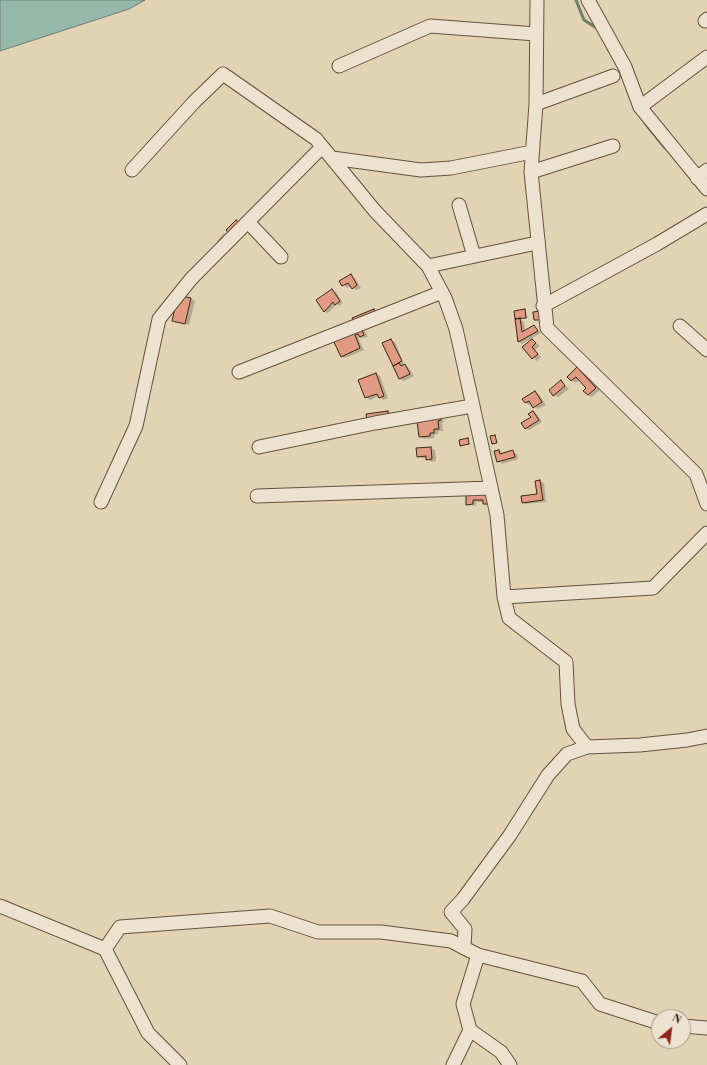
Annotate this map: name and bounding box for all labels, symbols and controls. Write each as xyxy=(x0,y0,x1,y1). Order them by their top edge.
north arrow xyxy=(651,1009,691,1049)
text: N xyxy=(669,1011,684,1028)

